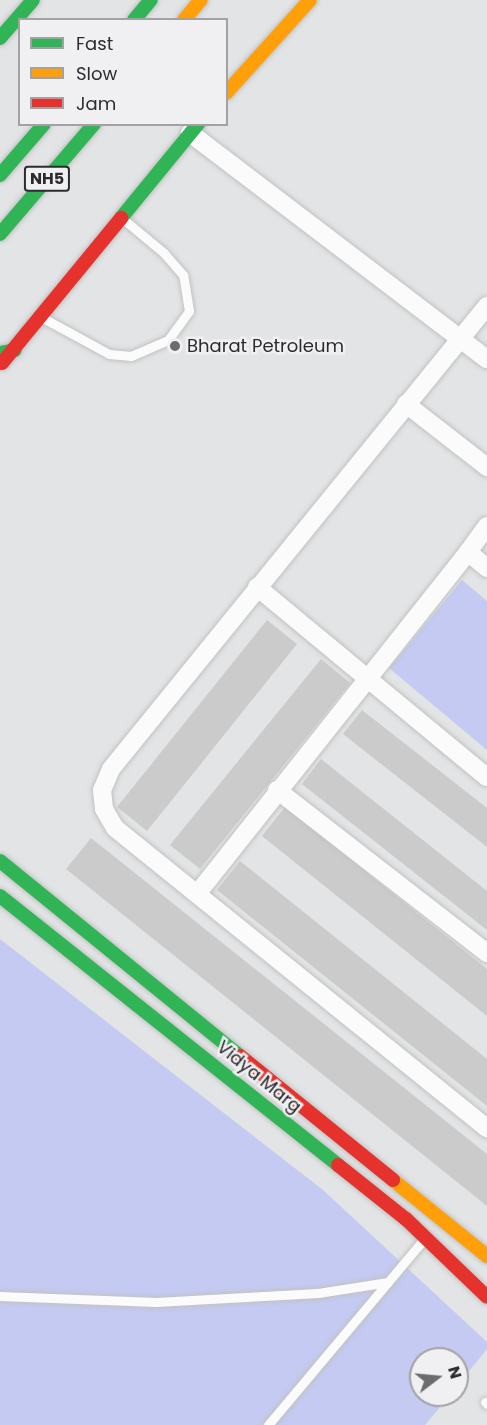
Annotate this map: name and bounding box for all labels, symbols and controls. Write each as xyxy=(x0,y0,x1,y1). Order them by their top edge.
legend xyxy=(18,18,228,126)
text: Fast xyxy=(76,31,113,56)
text: Slow xyxy=(76,61,117,86)
text: Jam xyxy=(76,91,116,116)
road number: NH5 xyxy=(23,166,71,192)
place label: Bharat Petroleum xyxy=(187,335,344,357)
marker: Bharat Petroleum xyxy=(168,339,182,353)
street label: Vidya Marg xyxy=(212,1036,306,1118)
north arrow xyxy=(409,1347,469,1407)
text: N xyxy=(442,1363,468,1381)

